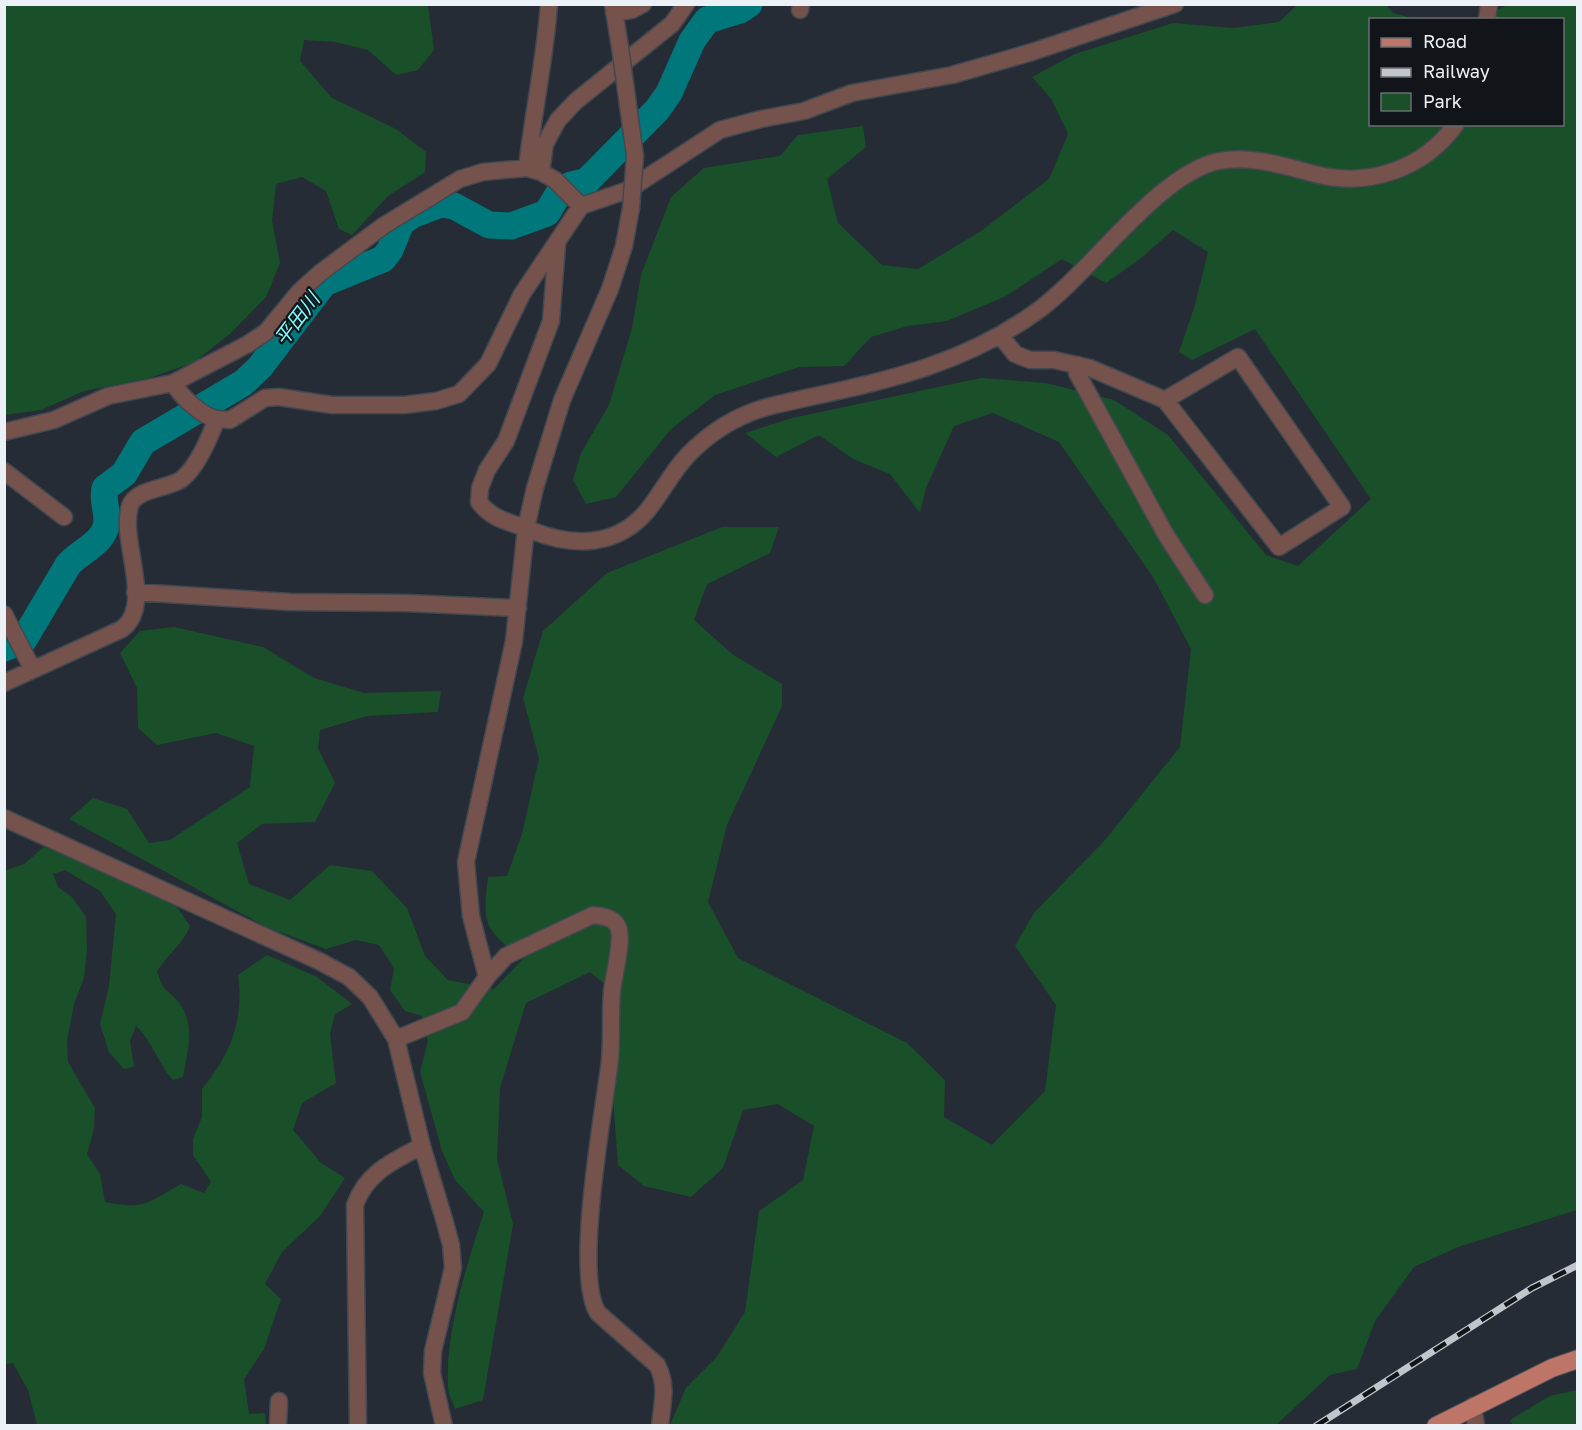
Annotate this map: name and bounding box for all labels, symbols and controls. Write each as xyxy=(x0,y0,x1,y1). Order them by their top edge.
legend xyxy=(1369,18,1564,126)
text: Road xyxy=(1423,30,1467,52)
text: Railway xyxy=(1423,60,1490,82)
text: Park xyxy=(1423,90,1462,112)
water label: 平田川 xyxy=(269,286,325,350)

